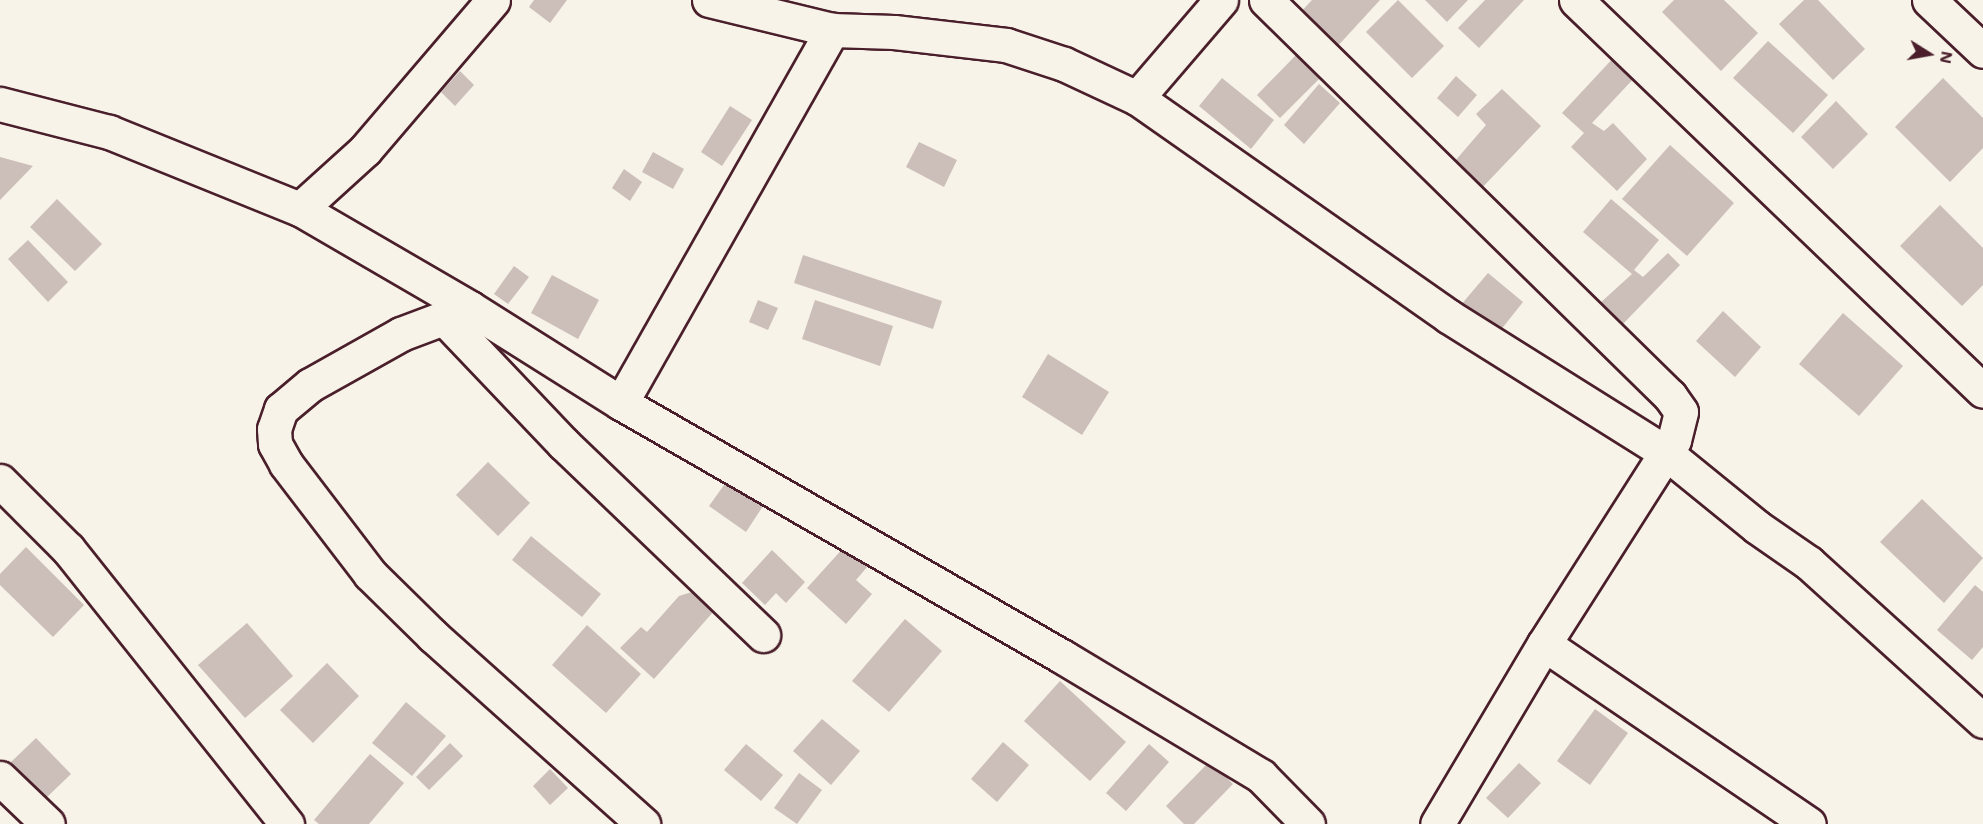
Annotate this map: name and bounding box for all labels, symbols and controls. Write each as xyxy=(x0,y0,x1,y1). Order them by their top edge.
north arrow xyxy=(1899,24,1959,84)
text: N xyxy=(1936,50,1959,65)

